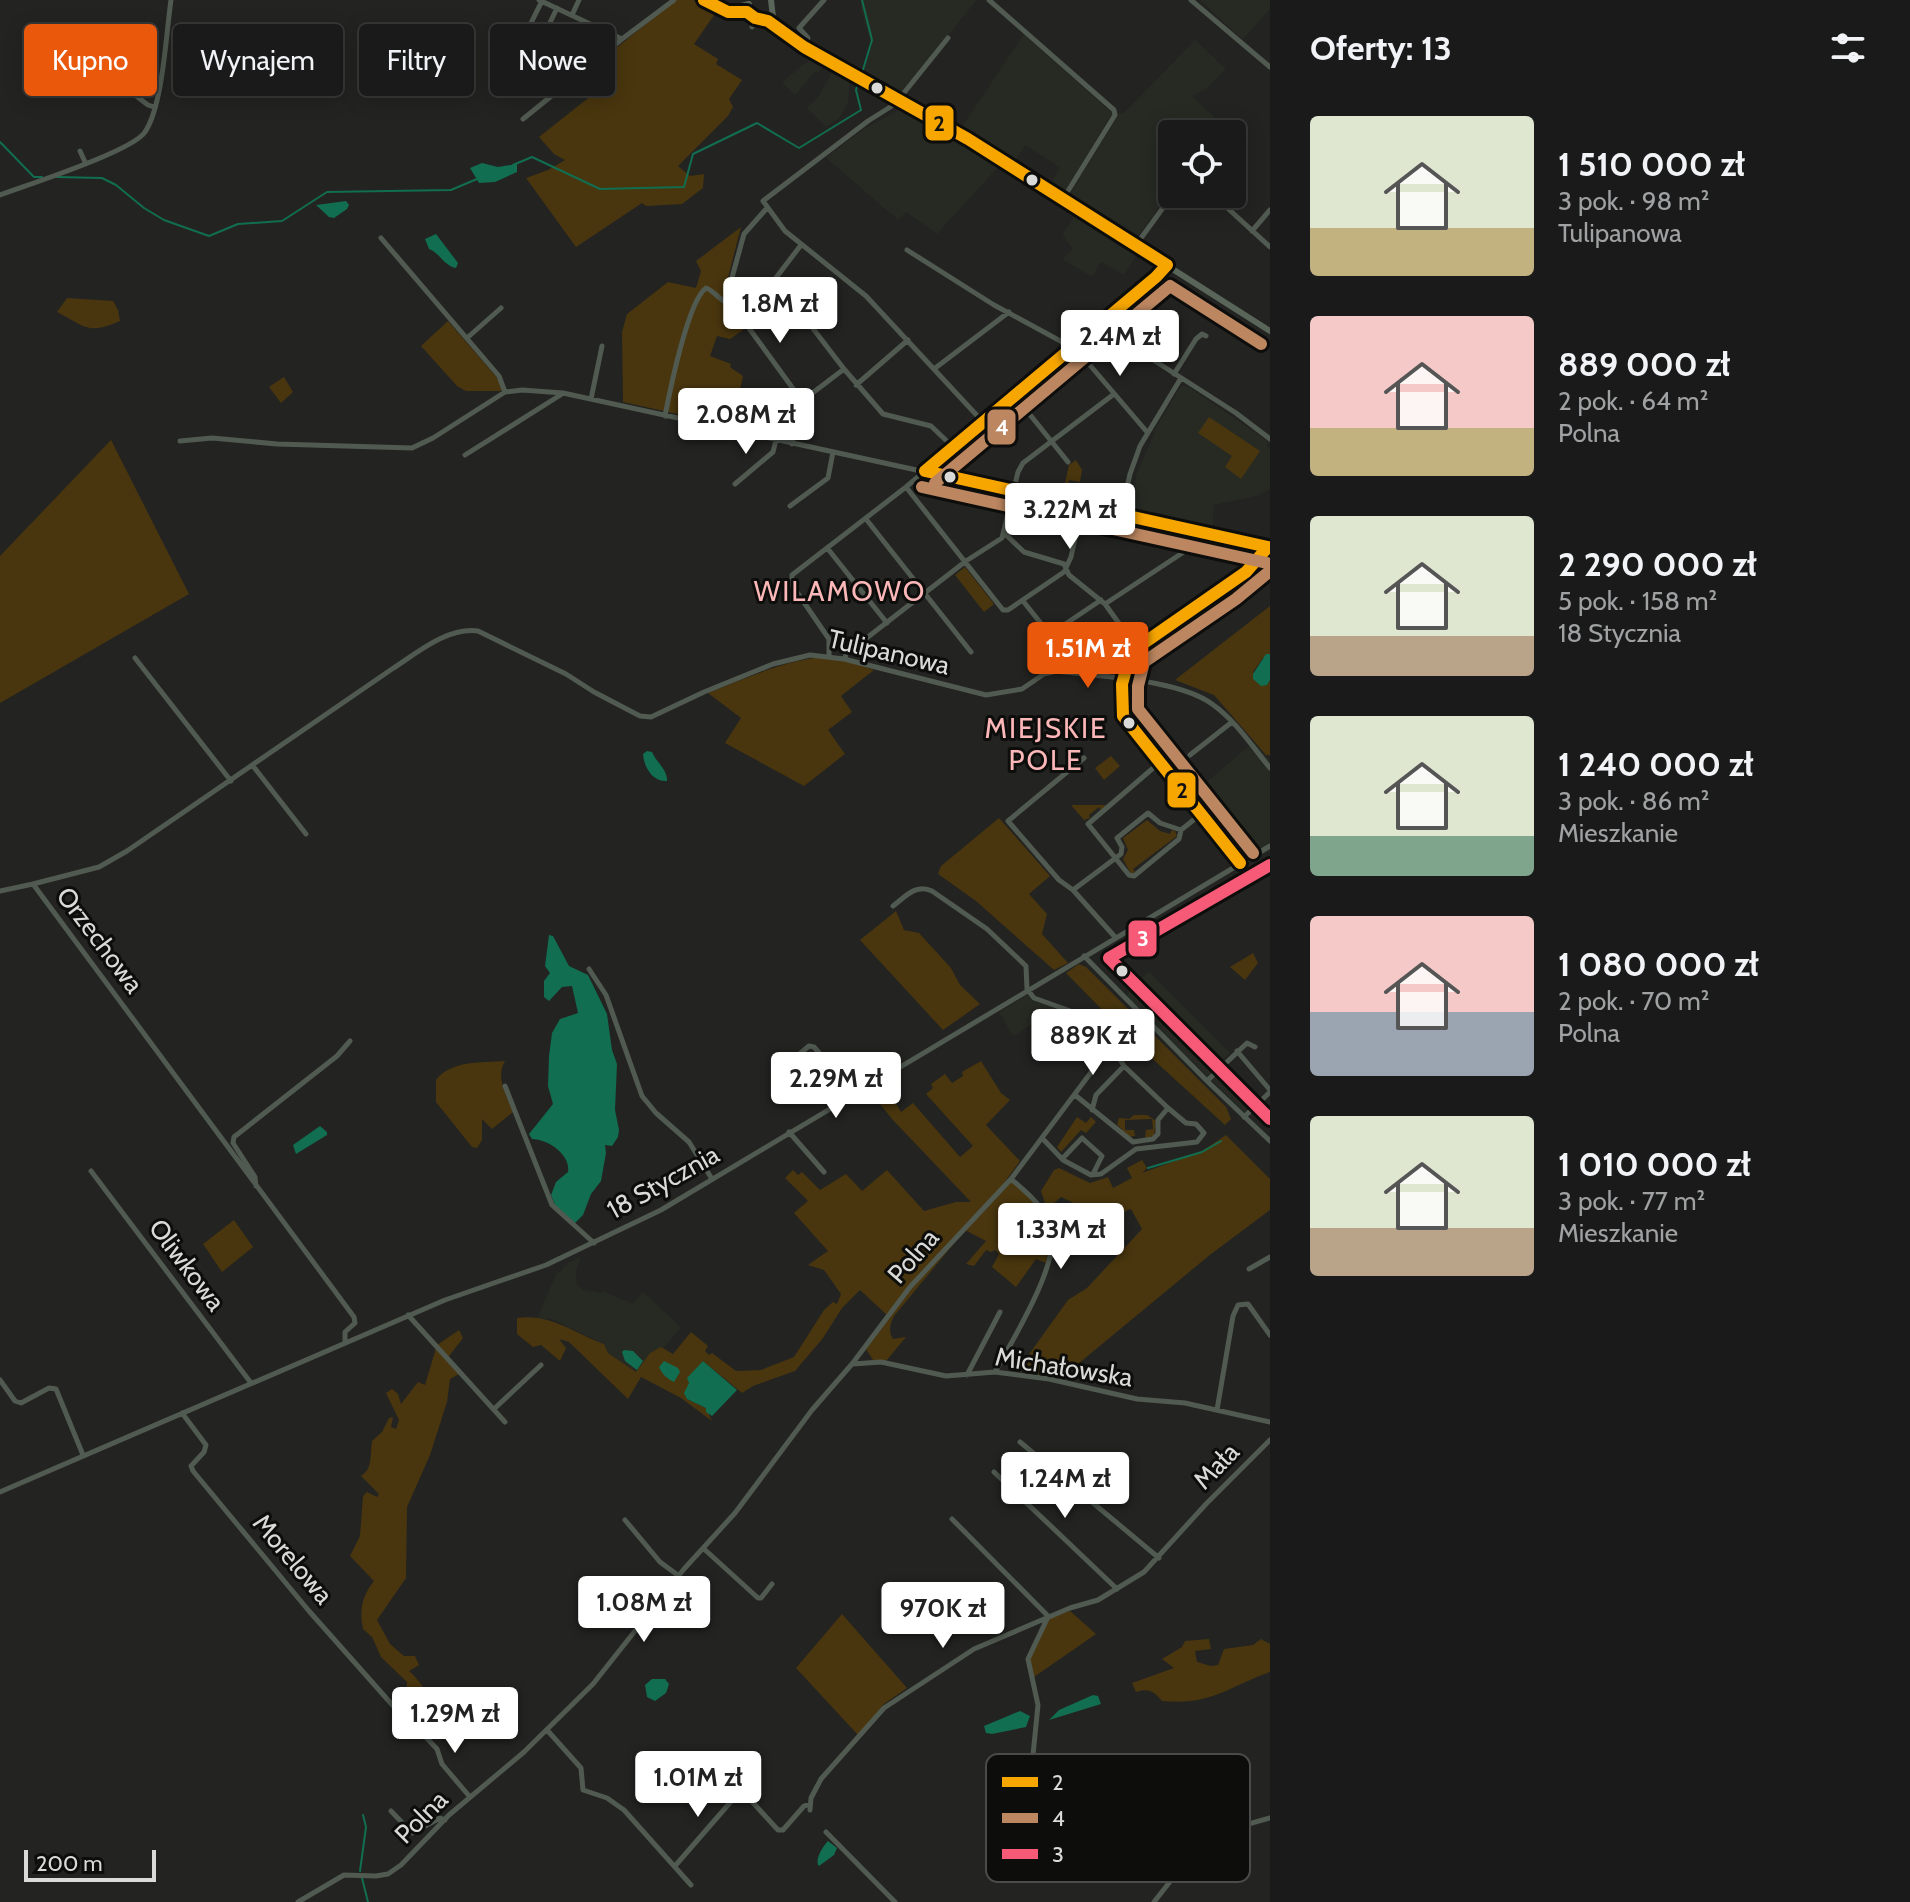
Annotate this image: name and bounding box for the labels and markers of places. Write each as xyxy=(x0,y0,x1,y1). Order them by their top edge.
unlabelled marker xyxy=(869,80,885,96)
unlabelled marker xyxy=(1024,172,1040,188)
pin: 1.8M zł xyxy=(706,277,854,345)
pin: 2.4M zł xyxy=(1046,310,1194,378)
pin: 2.08M zł xyxy=(663,388,829,456)
unlabelled marker xyxy=(942,469,958,485)
pin: 3.22M zł xyxy=(987,483,1153,551)
pin: 1.51M zł xyxy=(1005,622,1171,690)
unlabelled marker xyxy=(1121,715,1137,731)
unlabelled marker xyxy=(1114,963,1130,979)
pin: 889K zł xyxy=(1019,1009,1167,1077)
pin: 2.29M zł xyxy=(753,1052,919,1120)
pin: 1.33M zł xyxy=(978,1203,1144,1271)
pin: 1.24M zł xyxy=(982,1452,1148,1520)
pin: 1.08M zł xyxy=(561,1576,727,1644)
pin: 970K zł xyxy=(869,1582,1017,1650)
pin: 1.29M zł xyxy=(372,1687,538,1755)
pin: 1.01M zł xyxy=(615,1751,781,1819)

